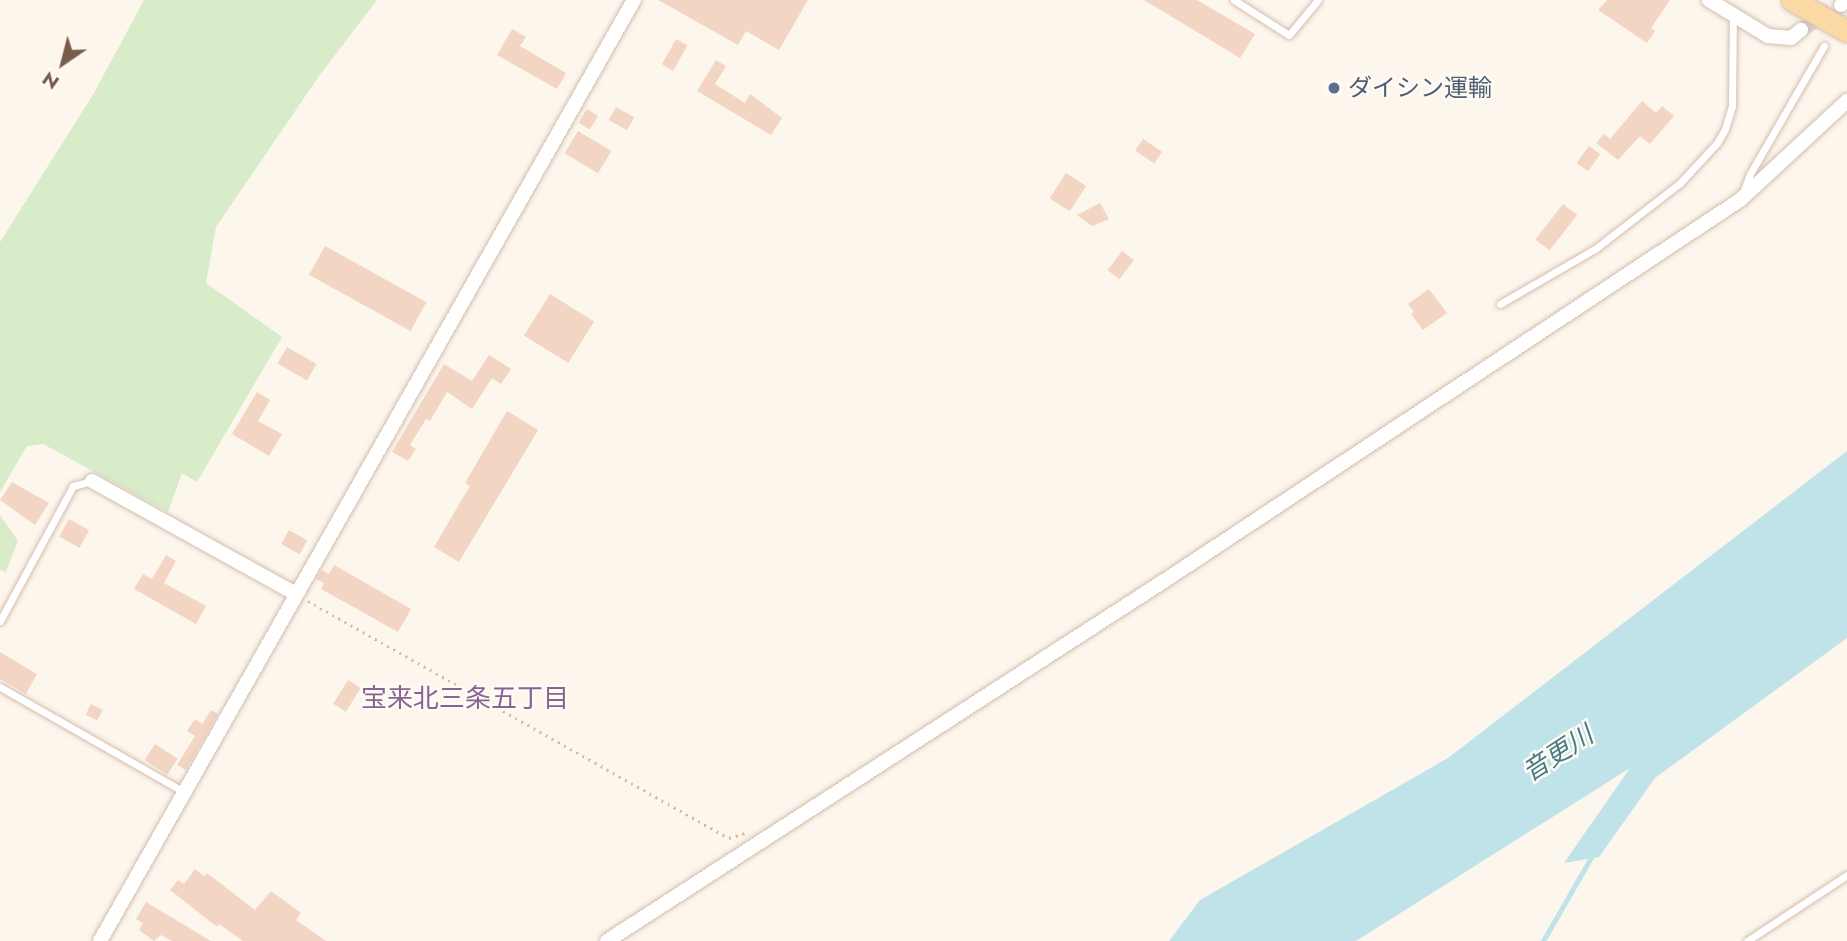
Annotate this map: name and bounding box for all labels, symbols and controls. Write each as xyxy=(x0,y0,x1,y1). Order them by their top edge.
north arrow xyxy=(28,28,98,98)
text: N xyxy=(37,65,65,96)
place label: ダイシン運輸 xyxy=(1348,74,1492,102)
marker: ダイシン運輸 xyxy=(1326,80,1342,96)
district label: 宝来北三条五丁目 xyxy=(361,683,569,715)
water label: 音更川 xyxy=(1517,720,1599,788)

